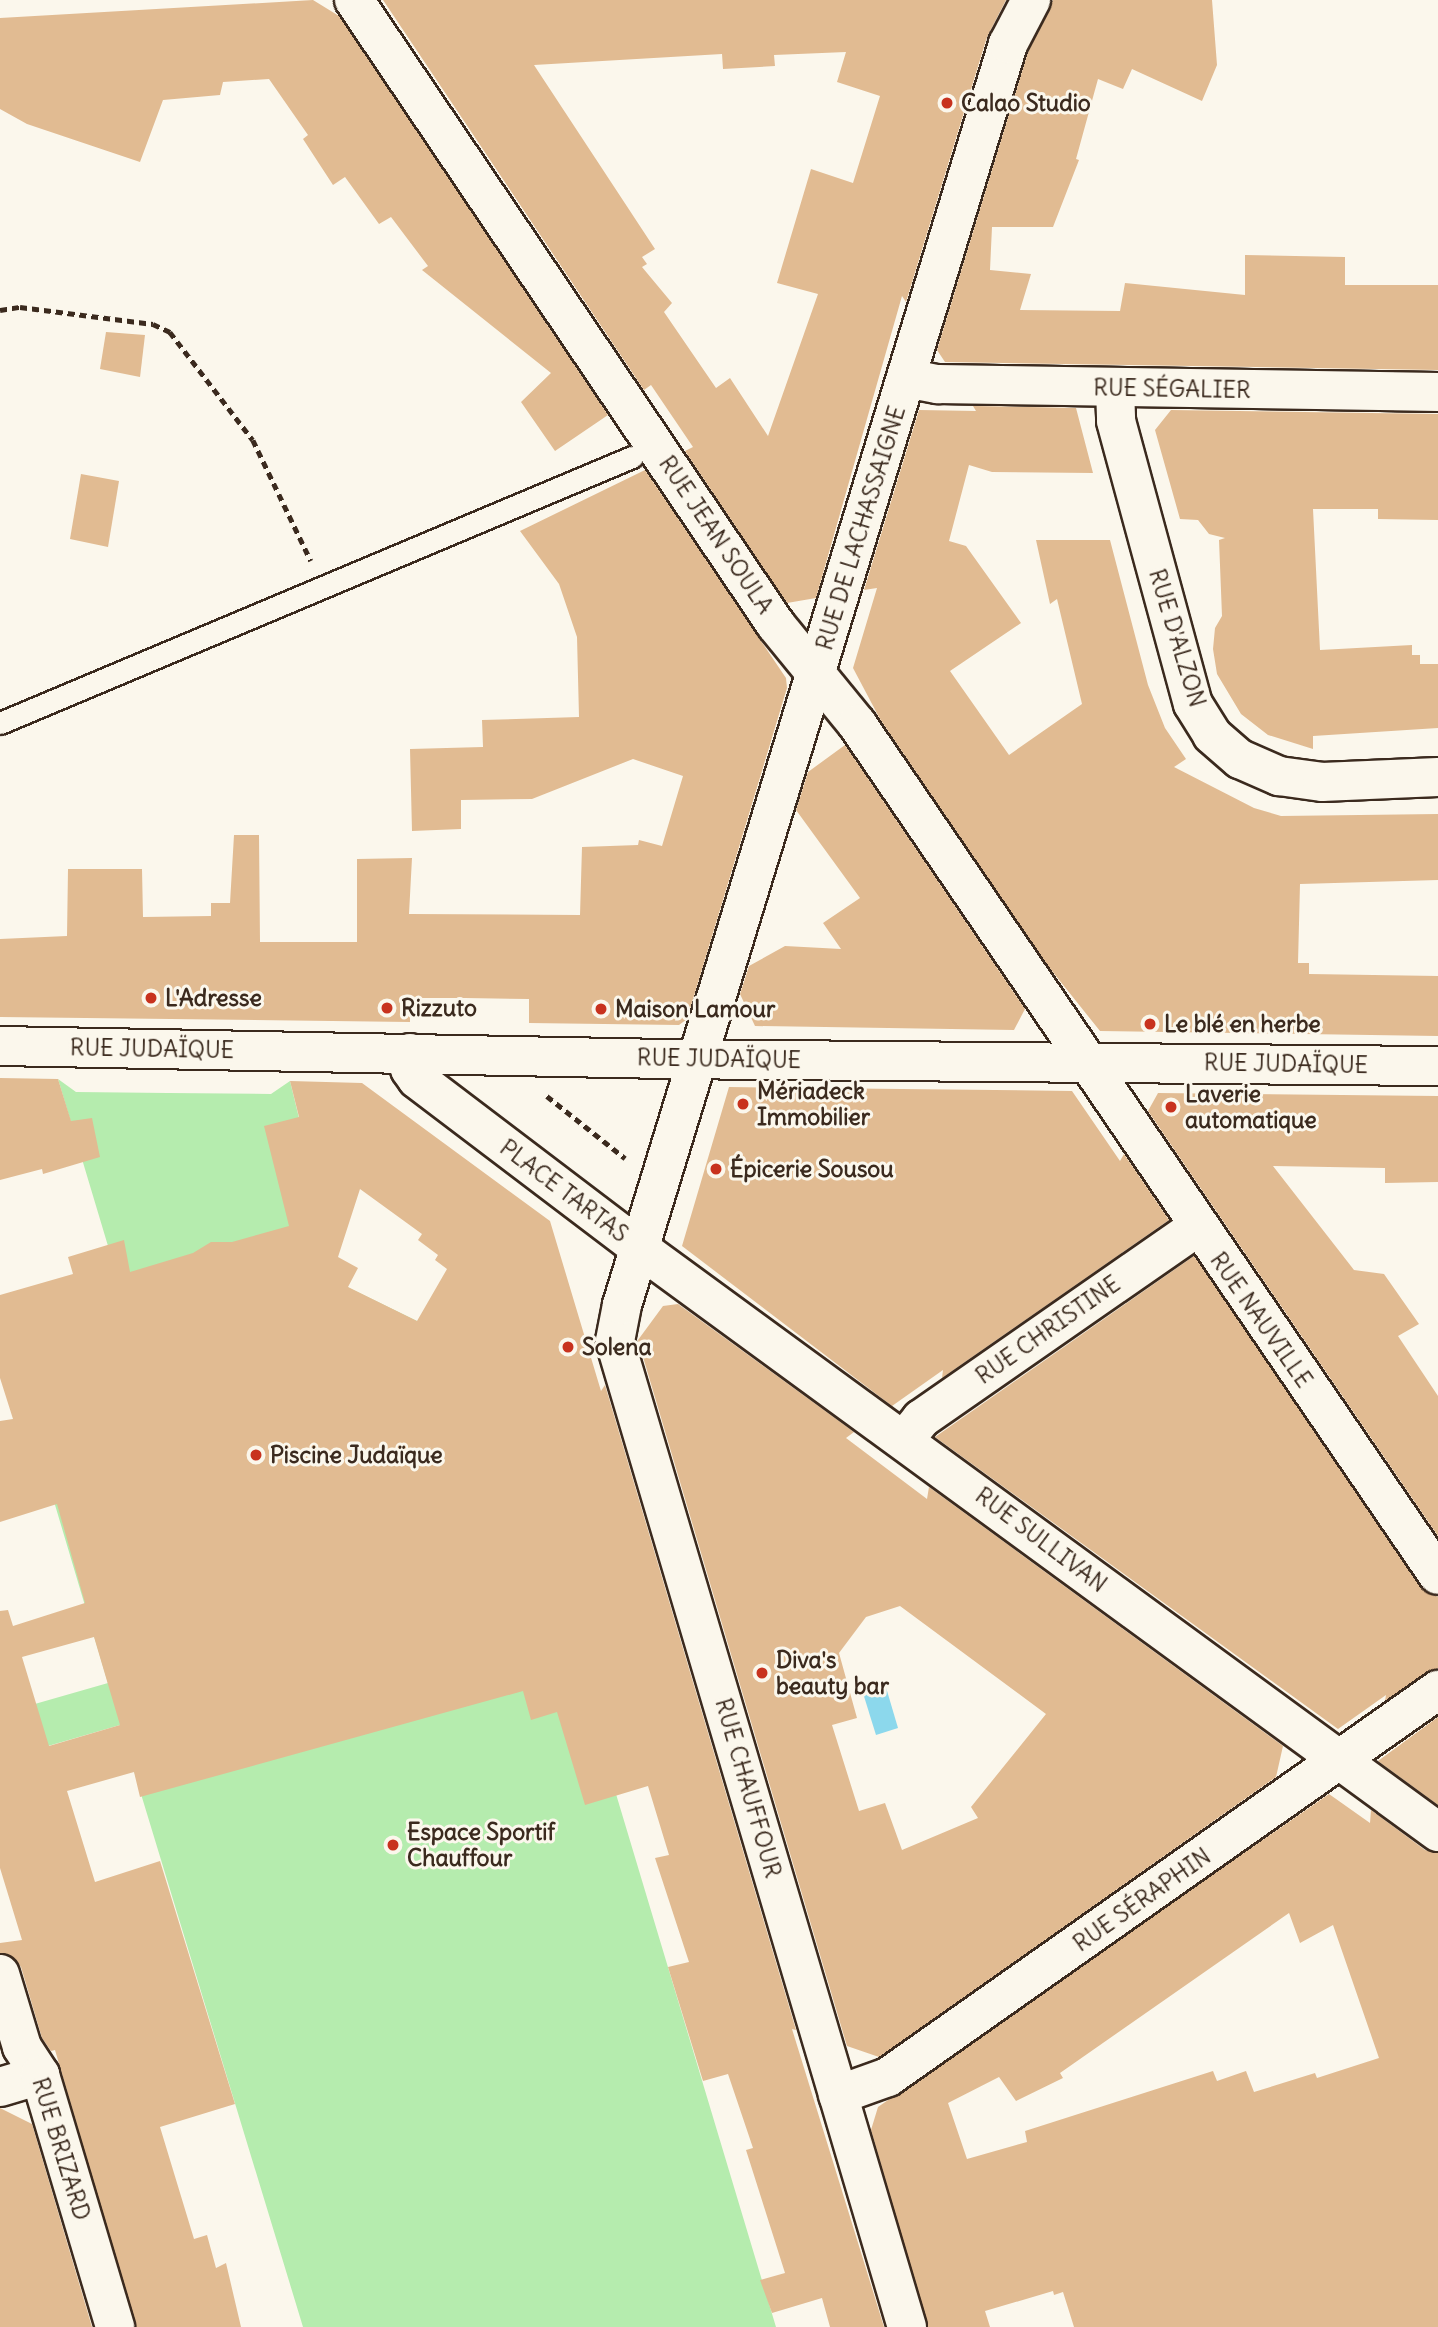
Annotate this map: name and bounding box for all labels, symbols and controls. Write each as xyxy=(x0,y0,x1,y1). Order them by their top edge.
place label: Calao Studio xyxy=(961,89,1091,117)
marker: Calao Studio xyxy=(939,95,955,111)
street label: RUE SÉGALIER xyxy=(1093,374,1251,404)
street label: RUE DE LACHASSAIGNE xyxy=(811,402,911,654)
street label: RUE JEAN SOULA xyxy=(653,451,779,619)
street label: RUE D'ALZON xyxy=(1143,566,1211,710)
place label: L'Adresse xyxy=(165,984,262,1012)
marker: L'Adresse xyxy=(143,990,159,1006)
place label: Rizzuto xyxy=(401,994,477,1022)
place label: Maison Lamour xyxy=(615,995,775,1023)
marker: Rizzuto xyxy=(379,1000,395,1016)
marker: Maison Lamour xyxy=(593,1001,609,1017)
place label: Le blé en herbe xyxy=(1164,1010,1321,1038)
marker: Le blé en herbe xyxy=(1142,1016,1158,1032)
street label: RUE JUDAÏQUE xyxy=(70,1034,234,1064)
street label: RUE JUDAÏQUE xyxy=(637,1044,801,1074)
street label: RUE JUDAÏQUE xyxy=(1204,1049,1368,1079)
place label: Mériadeck Immobilier xyxy=(757,1077,870,1131)
place label: Laverie automatique xyxy=(1185,1080,1317,1134)
marker: Mériadeck Immobilier xyxy=(735,1096,751,1112)
marker: Laverie automatique xyxy=(1163,1099,1179,1115)
street label: PLACE TARTAS xyxy=(494,1134,634,1248)
place label: Épicerie Sousou xyxy=(730,1155,894,1183)
marker: Épicerie Sousou xyxy=(708,1161,724,1177)
street label: RUE NAUVILLE xyxy=(1204,1247,1318,1393)
street label: RUE CHRISTINE xyxy=(971,1270,1125,1390)
place label: Solena xyxy=(582,1333,652,1361)
marker: Solena xyxy=(560,1339,576,1355)
place label: Piscine Judaïque xyxy=(270,1441,443,1469)
marker: Piscine Judaïque xyxy=(248,1447,264,1463)
street label: RUE SULLIVAN xyxy=(970,1482,1112,1598)
place label: Diva's beauty bar xyxy=(776,1646,889,1700)
marker: Diva's beauty bar xyxy=(754,1665,770,1681)
street label: RUE CHAUFFOUR xyxy=(709,1695,787,1881)
place label: Espace Sportif Chauffour xyxy=(407,1818,555,1872)
marker: Espace Sportif Chauffour xyxy=(385,1837,401,1853)
street label: RUE SÉRAPHIN xyxy=(1068,1842,1216,1958)
street label: RUE BRIZARD xyxy=(26,2074,96,2224)

